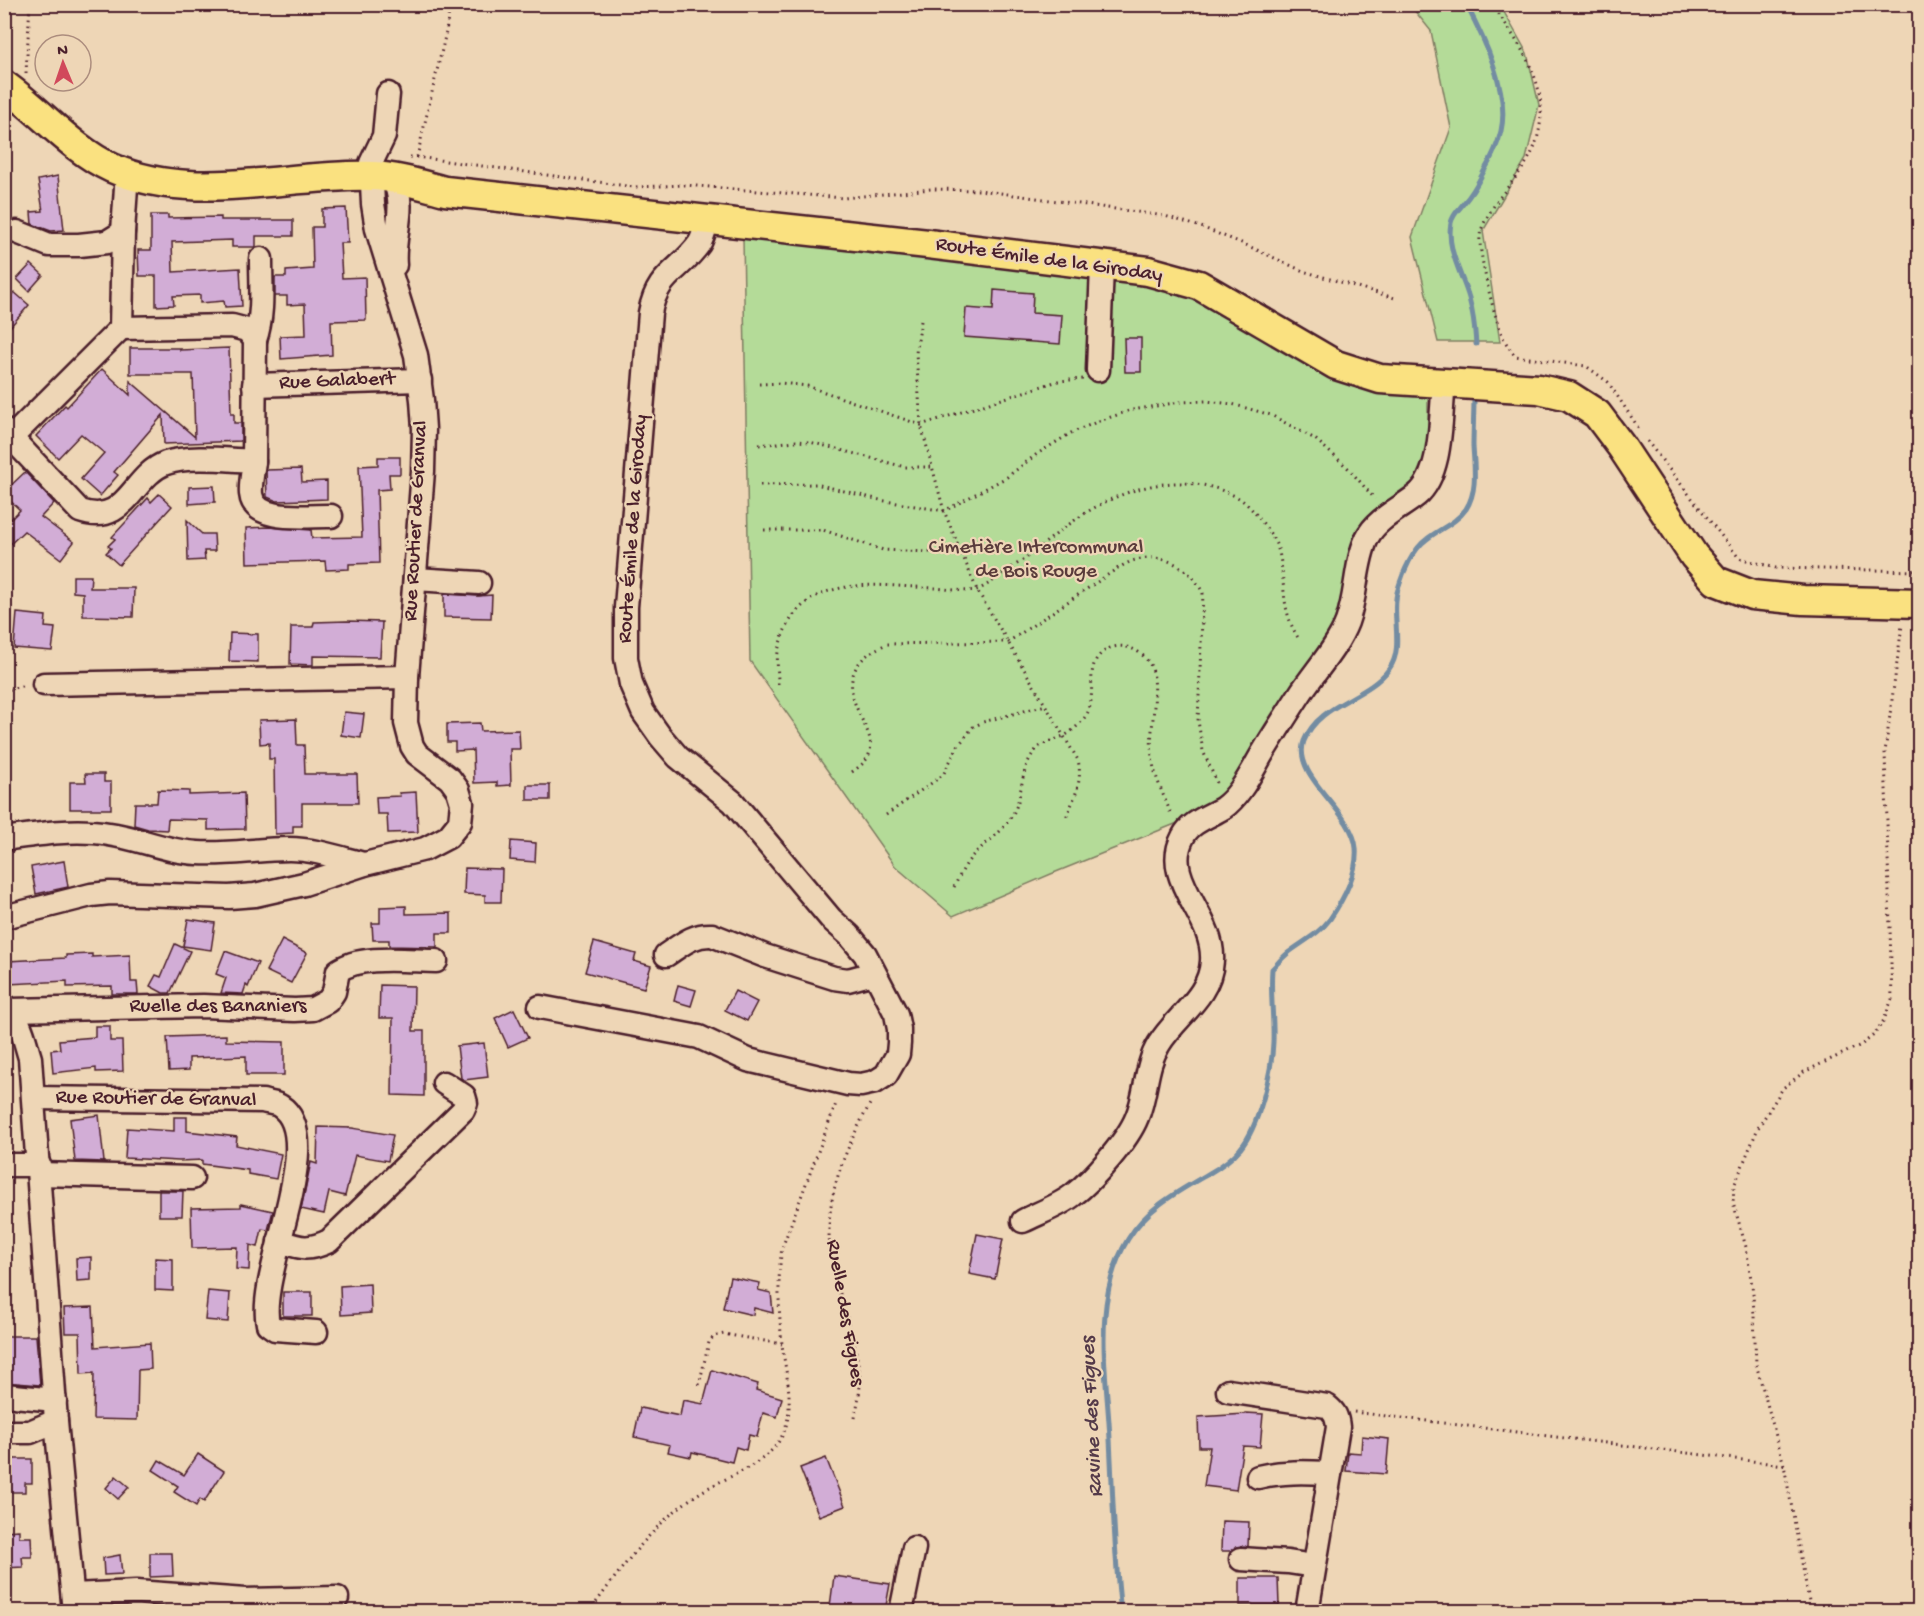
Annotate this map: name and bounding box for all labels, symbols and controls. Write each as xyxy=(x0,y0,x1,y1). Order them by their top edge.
north arrow xyxy=(33,33,93,93)
text: N xyxy=(57,42,69,61)
street label: Route Émile de la Giroday xyxy=(934,233,1164,289)
street label: Rue Galabert xyxy=(279,367,398,397)
street label: Route Émile de la Giroday xyxy=(614,414,654,644)
street label: Rue Routier de Granval xyxy=(399,420,435,622)
park label: Cimetière Intercommunal de Bois Rouge xyxy=(929,536,1143,585)
street label: Ruelle des Bananiers xyxy=(129,995,308,1020)
street label: Rue Routier de Granval xyxy=(55,1086,257,1114)
street label: Ruelle des Figues xyxy=(819,1238,869,1389)
water label: Ravine des Figues xyxy=(1076,1334,1110,1498)

